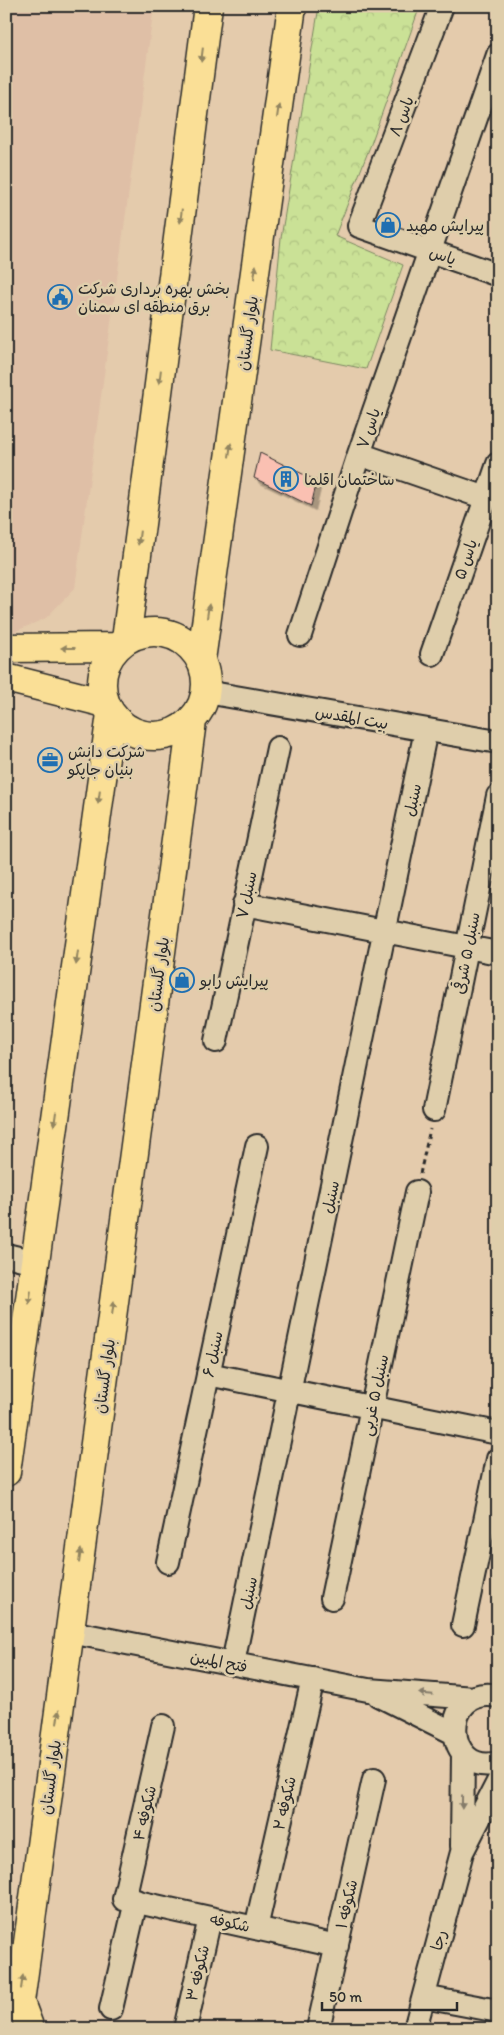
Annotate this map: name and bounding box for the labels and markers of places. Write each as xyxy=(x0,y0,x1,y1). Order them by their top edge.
shop icon: پیرایش مهبد xyxy=(375,212,401,238)
place label: پیرایش مهبد xyxy=(406,216,484,236)
place label: بخش بهره برداری شرکت برق منطقه ای سمنان xyxy=(78,279,230,316)
public building icon: بخش بهره برداری شرکت برق منطقه ای سمنان xyxy=(47,284,73,310)
building icon: ساختمان اقلما xyxy=(273,466,299,492)
place label: ساختمان اقلما xyxy=(304,470,395,489)
place label: شرکت دانش بنیان جاپکو xyxy=(66,742,145,780)
office icon: شرکت دانش بنیان جاپکو xyxy=(37,747,63,773)
shop icon: پیرایش رابو xyxy=(169,967,195,993)
place label: پیرایش رابو xyxy=(198,971,269,991)

